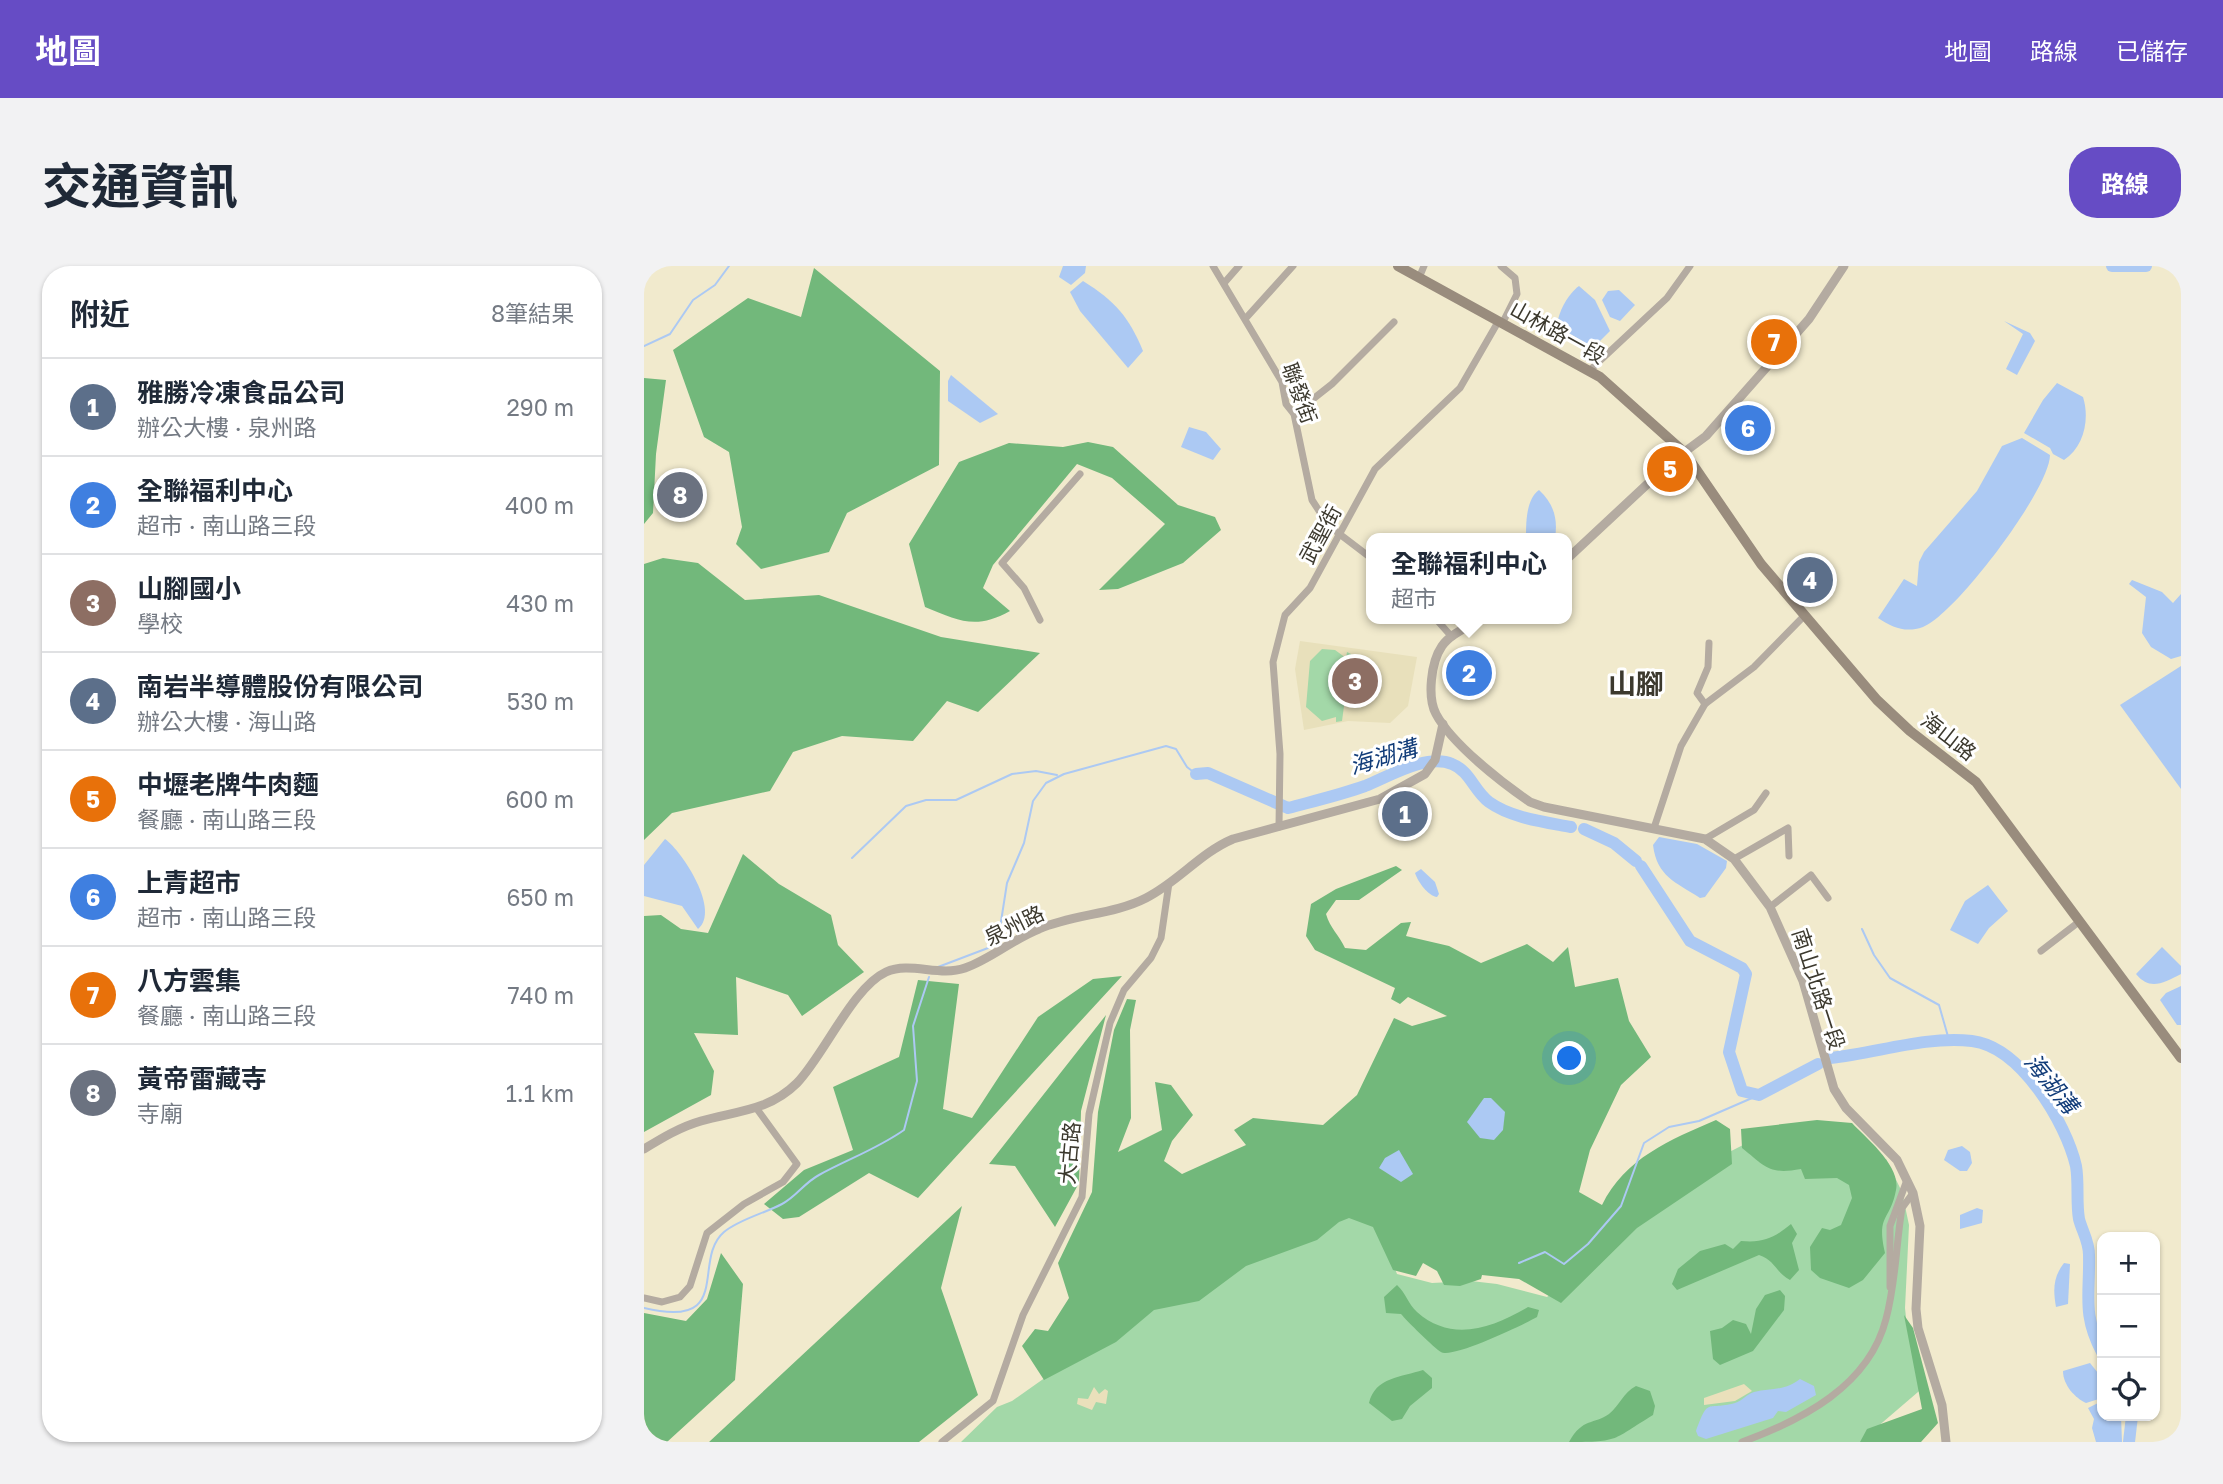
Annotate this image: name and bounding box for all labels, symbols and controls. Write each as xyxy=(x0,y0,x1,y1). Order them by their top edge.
text: 地圖 xyxy=(35,31,101,70)
text: 地圖 xyxy=(1944,36,1992,65)
text: 路線 xyxy=(2030,36,2078,65)
text: 已儲存 xyxy=(2116,36,2188,65)
button: 路線 xyxy=(2069,147,2181,218)
text: 交通資訊 xyxy=(42,156,238,215)
street label: 山林路一段 xyxy=(1506,295,1610,369)
text: 附近 xyxy=(70,296,130,332)
text: 8筆結果 xyxy=(491,299,574,327)
pin: 7 xyxy=(1751,316,1797,368)
street label: 聯發街 xyxy=(1277,359,1323,427)
text: 雅勝冷凍食品公司 xyxy=(137,377,345,408)
text: 1 xyxy=(87,393,99,421)
text: 290 m xyxy=(506,393,574,421)
pin: 6 xyxy=(1725,402,1771,454)
text: 辦公大樓 · 泉州路 xyxy=(137,413,316,441)
pin: 5 xyxy=(1647,443,1693,495)
pin: 8 xyxy=(657,469,703,521)
text: 全聯福利中心 xyxy=(137,475,293,506)
text: 2 xyxy=(86,491,100,519)
text: 400 m xyxy=(505,491,574,519)
street label: 武聖街 xyxy=(1293,500,1347,568)
text: 超市 · 南山路三段 xyxy=(137,511,316,539)
popup xyxy=(1366,533,1572,624)
text: 全聯福利中心 xyxy=(1391,548,1547,579)
pin: 4 xyxy=(1787,554,1833,606)
text: 山腳國小 xyxy=(137,573,241,604)
text: 超市 xyxy=(1391,584,1437,612)
text: 3 xyxy=(86,589,100,617)
text: 430 m xyxy=(506,589,574,617)
text: 學校 xyxy=(137,609,183,637)
pin: 2 xyxy=(1446,647,1492,699)
pin: 3 xyxy=(1332,655,1378,707)
district label: 山腳 xyxy=(1608,667,1664,700)
text: 南岩半導體股份有限公司 xyxy=(137,671,423,702)
text: 4 xyxy=(86,687,100,715)
text: 530 m xyxy=(507,687,574,715)
street label: 海山路 xyxy=(1916,706,1982,766)
text: 辦公大樓 · 海山路 xyxy=(137,707,316,735)
water label: 海湖溝 xyxy=(1346,732,1423,779)
text: 中壢老牌牛肉麵 xyxy=(137,769,319,800)
text: 5 xyxy=(86,785,100,813)
text: 600 m xyxy=(505,785,574,813)
pin: 1 xyxy=(1382,788,1428,840)
text: 餐廳 · 南山路三段 xyxy=(137,805,316,833)
text: 上青超市 xyxy=(137,867,241,898)
text: 6 xyxy=(86,883,100,911)
text: 650 m xyxy=(506,883,574,911)
street label: 泉州路 xyxy=(980,900,1048,950)
text: 超市 · 南山路三段 xyxy=(137,903,316,931)
street label: 南山北路一段 xyxy=(1787,925,1851,1053)
text: 八方雲集 xyxy=(137,965,241,996)
text: 7 xyxy=(87,981,99,1009)
text: 740 m xyxy=(507,981,574,1009)
text: 餐廳 · 南山路三段 xyxy=(137,1001,316,1029)
your location xyxy=(1552,1041,1586,1075)
water label: 海湖溝 xyxy=(2019,1047,2086,1121)
text: 黃帝雷藏寺 xyxy=(137,1063,267,1094)
text: 8 xyxy=(86,1079,100,1107)
text: 1.1 km xyxy=(506,1079,574,1107)
text: 寺廟 xyxy=(137,1099,183,1127)
street label: 大古路 xyxy=(1053,1120,1085,1186)
map controls xyxy=(2097,1232,2160,1421)
button: + xyxy=(2097,1232,2160,1295)
button: − xyxy=(2097,1295,2160,1358)
button: locate xyxy=(2097,1358,2160,1421)

